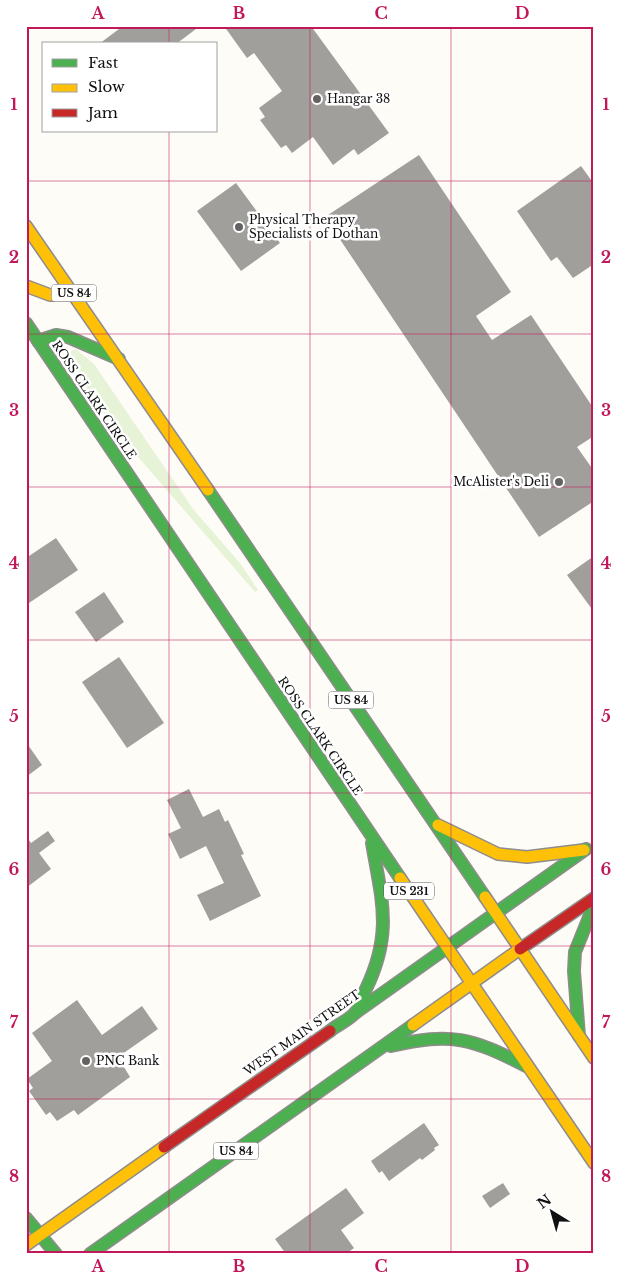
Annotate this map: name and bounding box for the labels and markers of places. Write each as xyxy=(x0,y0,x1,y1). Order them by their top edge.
place label: Hangar 38 xyxy=(327,91,390,106)
marker: Hangar 38 xyxy=(311,93,323,105)
place label: Physical Therapy Specialists of Dothan xyxy=(249,212,378,241)
marker: Physical Therapy Specialists of Dothan xyxy=(233,221,245,233)
place label: McAlister's Deli xyxy=(453,474,549,489)
marker: McAlister's Deli xyxy=(553,476,565,488)
place label: PNC Bank xyxy=(96,1053,160,1068)
marker: PNC Bank xyxy=(80,1055,92,1067)

